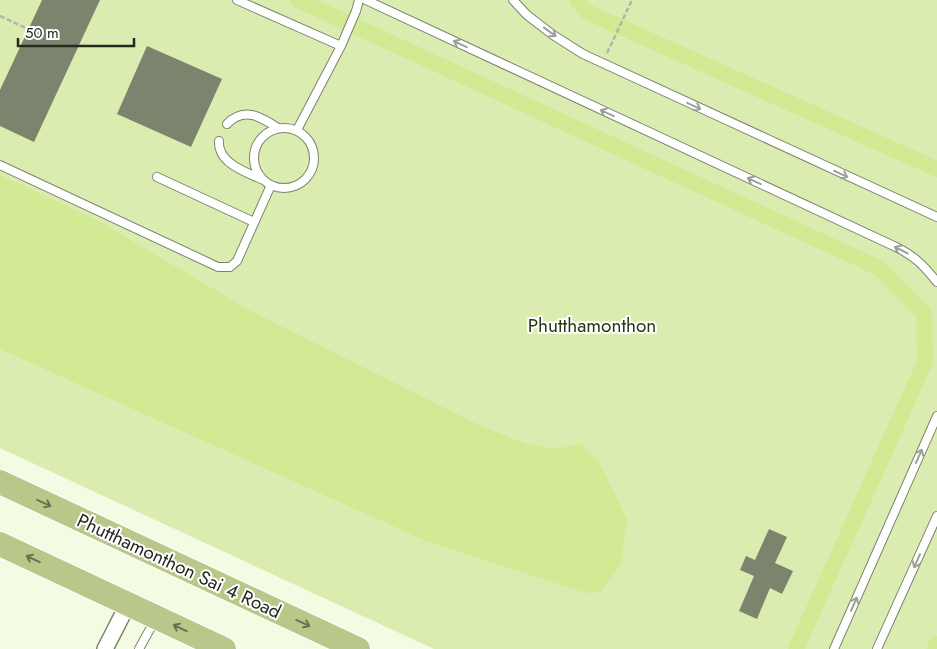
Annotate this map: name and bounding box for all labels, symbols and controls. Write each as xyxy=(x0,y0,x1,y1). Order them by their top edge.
scale bar xyxy=(18,15,134,47)
text: 50 m xyxy=(25,22,59,44)
one-way arrow xyxy=(542,27,556,37)
one-way arrow xyxy=(452,39,467,49)
one-way arrow xyxy=(686,102,701,111)
one-way arrow xyxy=(600,107,615,117)
one-way arrow xyxy=(834,169,849,179)
one-way arrow xyxy=(747,176,762,186)
one-way arrow xyxy=(894,245,909,255)
park label: Phutthamonthon xyxy=(528,312,656,339)
one-way arrow xyxy=(915,449,925,464)
one-way arrow xyxy=(36,499,51,508)
street label: Phutthamonthon Sai 4 Road xyxy=(73,507,285,625)
one-way arrow xyxy=(912,553,921,568)
one-way arrow xyxy=(26,554,41,563)
one-way arrow xyxy=(849,597,859,612)
one-way arrow xyxy=(295,619,310,628)
one-way arrow xyxy=(173,623,188,632)

